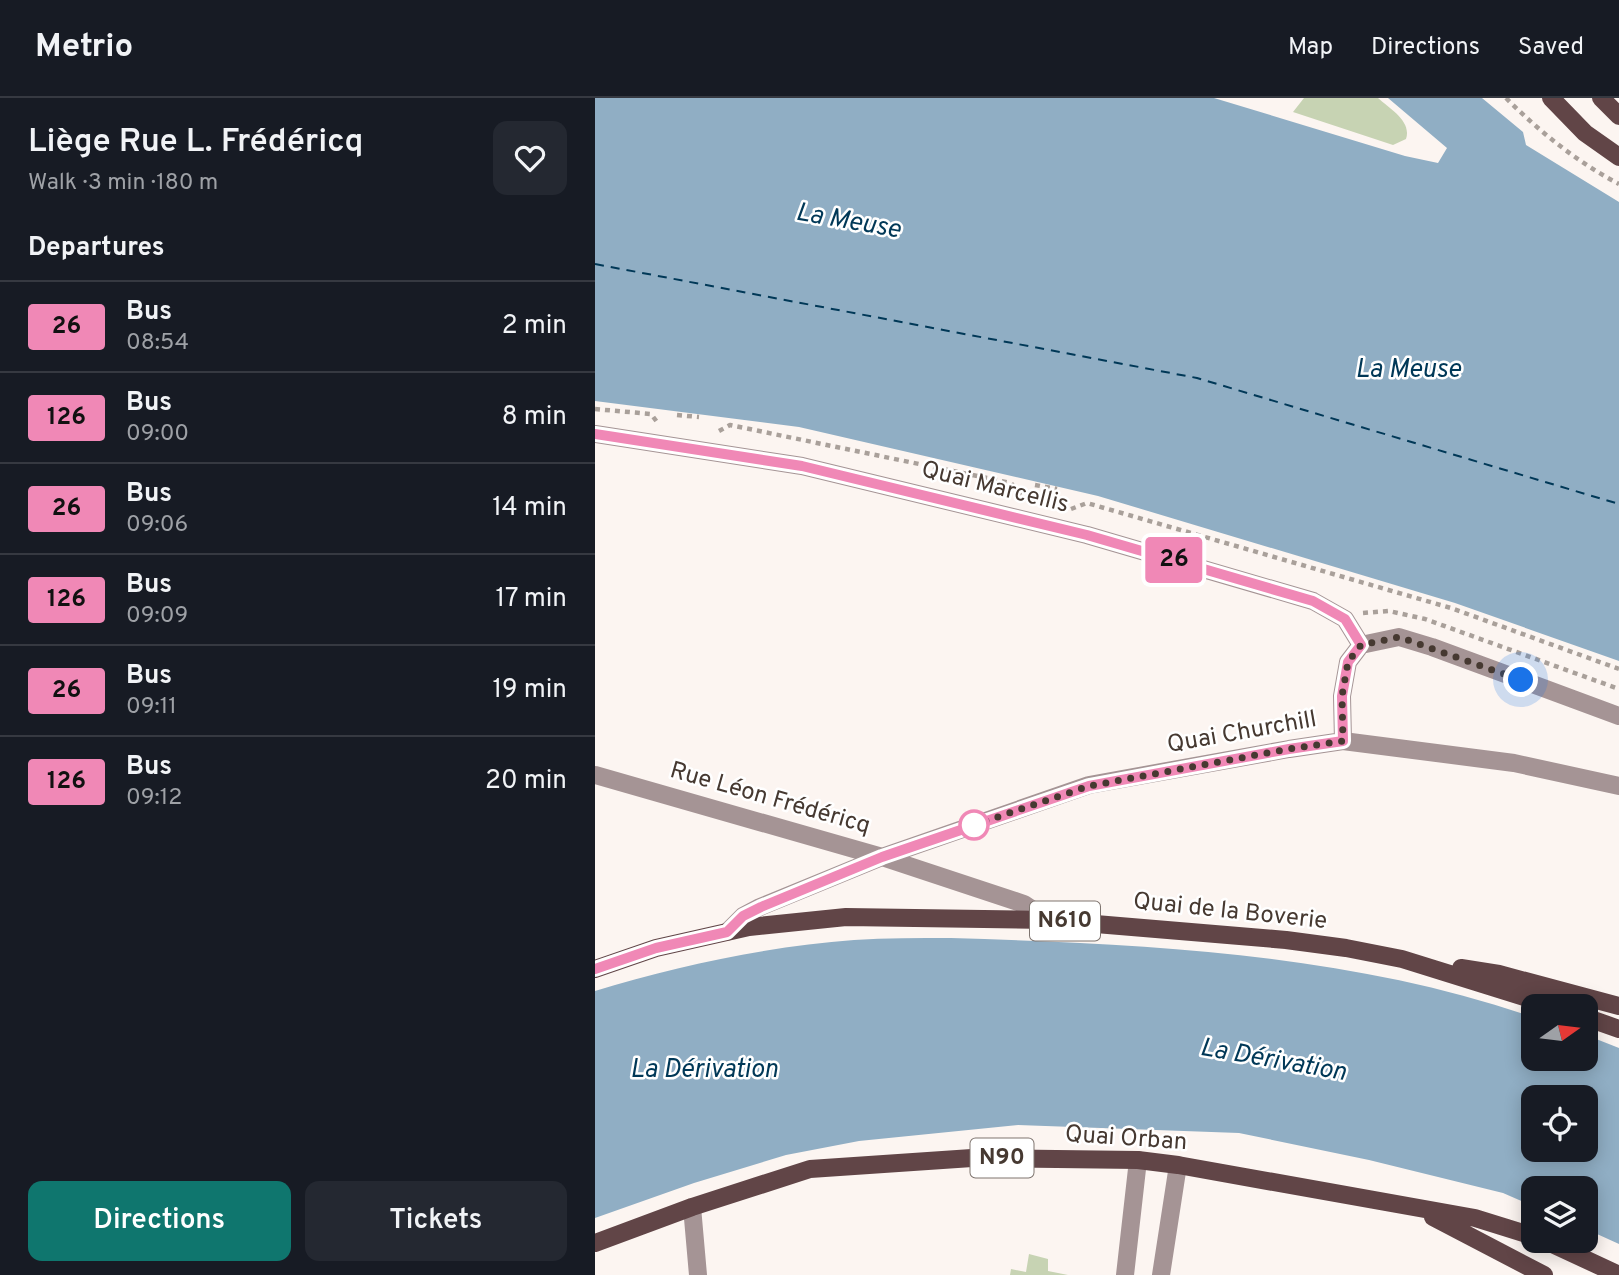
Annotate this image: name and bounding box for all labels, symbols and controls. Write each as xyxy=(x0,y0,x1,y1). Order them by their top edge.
text: Metrio xyxy=(35,27,133,69)
text: Map xyxy=(1288,33,1333,63)
text: Directions xyxy=(1371,33,1480,63)
text: Saved xyxy=(1518,33,1584,63)
button: heart xyxy=(493,121,567,195)
text: Liège Rue L. Frédéricq xyxy=(28,122,363,164)
text: Walk · 3 min · 180 m xyxy=(28,169,218,198)
water label: La Meuse xyxy=(793,197,903,248)
text: Departures xyxy=(28,232,165,265)
text: Bus xyxy=(126,296,172,329)
text: 2 min xyxy=(502,310,567,343)
text: 26 xyxy=(52,312,81,342)
text: 08:54 xyxy=(126,329,189,358)
water label: La Meuse xyxy=(1355,354,1461,387)
text: Bus xyxy=(126,387,172,420)
text: 8 min xyxy=(502,401,567,434)
text: 126 xyxy=(47,403,86,433)
text: 09:00 xyxy=(126,420,189,449)
street label: Quai Marcellis xyxy=(918,455,1072,521)
text: Bus xyxy=(126,478,172,511)
text: 14 min xyxy=(492,492,567,525)
text: 26 xyxy=(52,494,81,524)
text: 09:06 xyxy=(126,511,188,540)
line badge: 26 xyxy=(1143,537,1205,583)
text: 26 xyxy=(1159,545,1189,575)
text: Bus xyxy=(126,569,172,602)
text: 17 min xyxy=(495,583,567,616)
text: 126 xyxy=(47,585,86,615)
text: 09:09 xyxy=(126,602,188,631)
text: Bus xyxy=(126,660,172,693)
your location xyxy=(1503,662,1538,697)
text: 19 min xyxy=(492,674,567,707)
text: 26 xyxy=(52,676,81,706)
text: 09:11 xyxy=(126,693,177,722)
street label: Quai Churchill xyxy=(1165,705,1319,761)
text: Bus xyxy=(126,751,172,784)
street label: Rue Léon Frédéricq xyxy=(666,756,874,842)
text: 20 min xyxy=(485,765,567,798)
text: 126 xyxy=(47,767,86,797)
text: 09:12 xyxy=(126,784,182,813)
unlabelled marker xyxy=(959,810,989,840)
street label: Quai de la Boverie xyxy=(1131,887,1329,937)
road number: N610 xyxy=(1030,902,1100,940)
north arrow xyxy=(1521,994,1598,1071)
map controls xyxy=(1521,994,1598,1253)
water label: La Dérivation xyxy=(1197,1032,1349,1090)
water label: La Dérivation xyxy=(630,1054,778,1087)
button: locate xyxy=(1521,1085,1598,1162)
street label: Quai Orban xyxy=(1064,1120,1188,1158)
road number: N90 xyxy=(971,1138,1033,1177)
button: layers xyxy=(1521,1176,1598,1253)
button: Directions xyxy=(28,1181,291,1261)
button: Tickets xyxy=(305,1181,567,1261)

